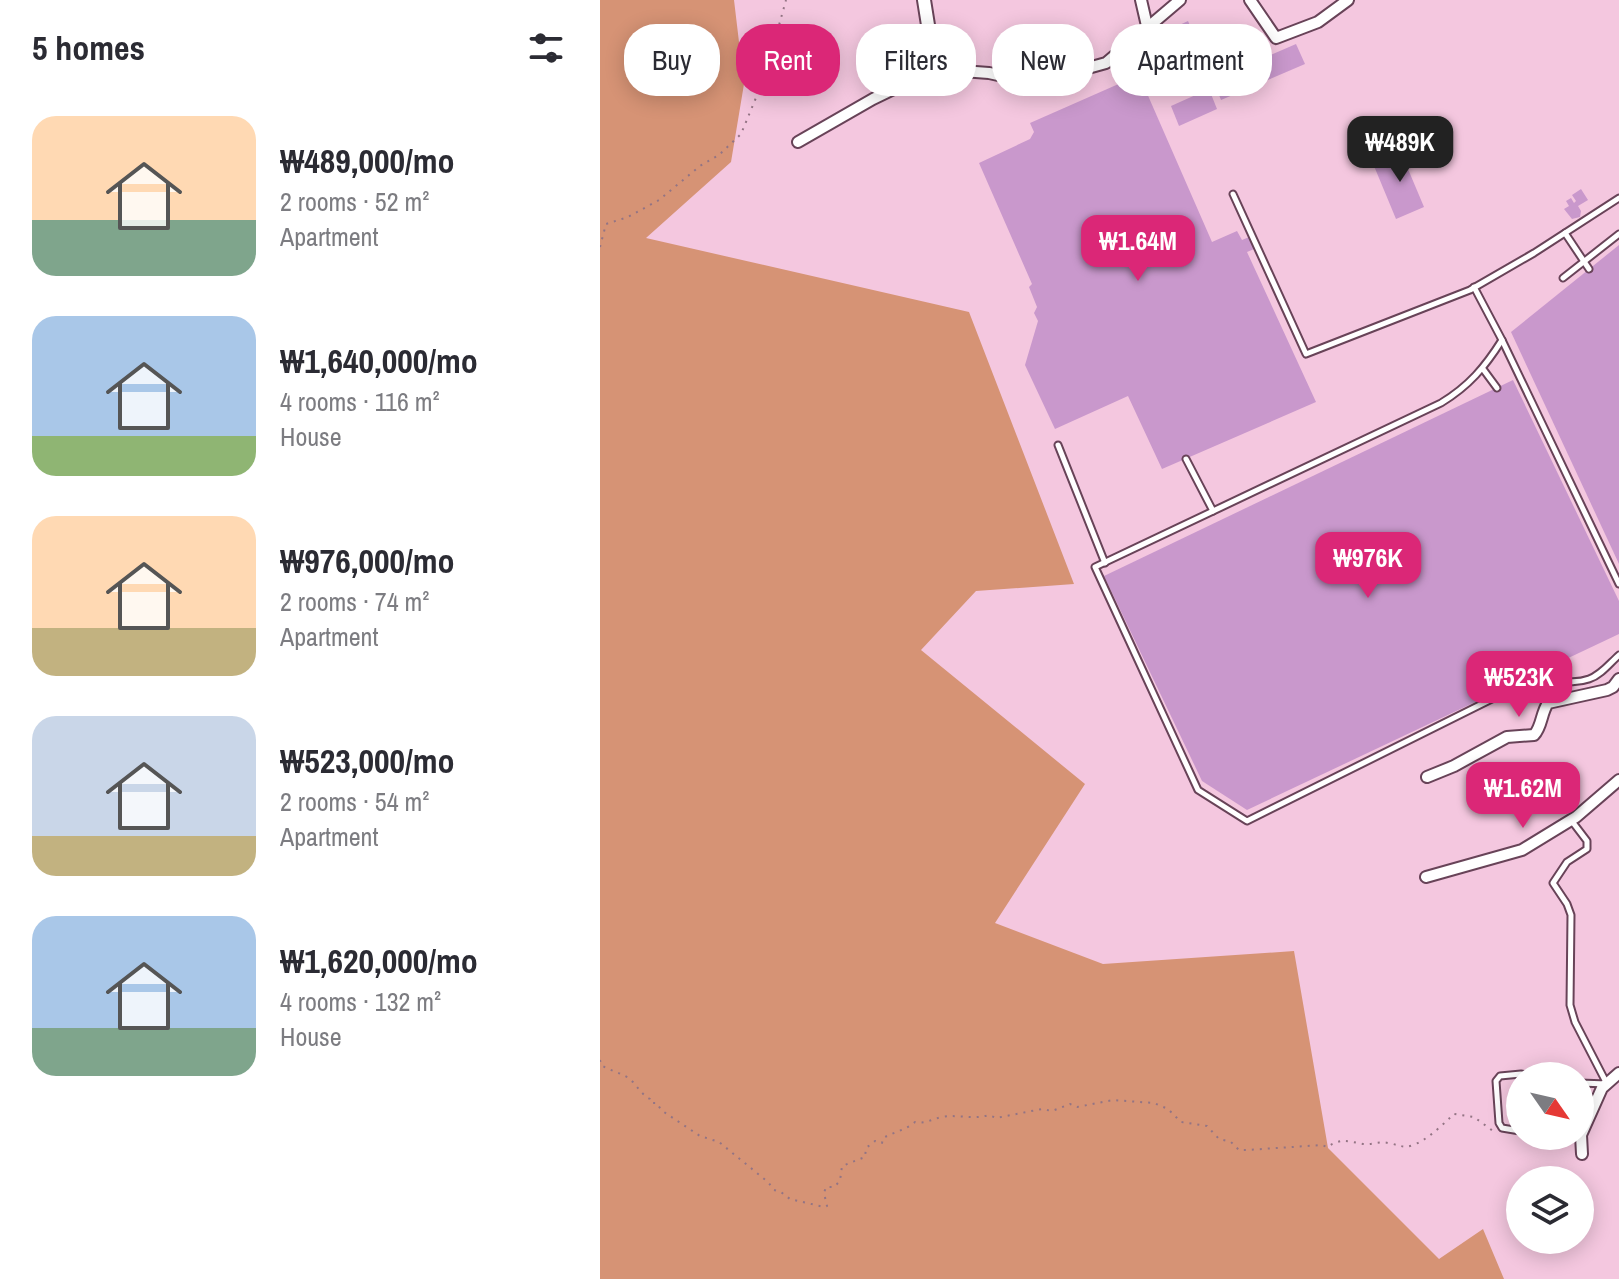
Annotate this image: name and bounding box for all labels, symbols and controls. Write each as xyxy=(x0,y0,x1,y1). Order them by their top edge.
chip: Buy xyxy=(624,24,720,96)
chip: Rent xyxy=(736,24,840,96)
chip: Filters xyxy=(856,24,976,96)
chip: New xyxy=(992,24,1094,96)
chip: Apartment xyxy=(1110,24,1272,96)
text: 5 homes xyxy=(32,25,145,71)
icon: filters xyxy=(524,26,568,70)
pin: ₩489K xyxy=(1344,116,1456,184)
text: ₩489K xyxy=(1365,124,1435,159)
text: ₩489,000/mo xyxy=(280,138,455,184)
icon: home xyxy=(96,148,192,244)
text: 2 rooms · 52 m² xyxy=(280,184,429,219)
pin: ₩1.64M xyxy=(1073,215,1203,283)
text: Apartment xyxy=(280,219,378,254)
text: ₩1.64M xyxy=(1099,223,1177,258)
text: ₩1,640,000/mo xyxy=(280,338,478,384)
icon: home xyxy=(96,348,192,444)
text: 4 rooms · 116 m² xyxy=(280,384,440,419)
text: House xyxy=(280,419,342,454)
pin: ₩976K xyxy=(1312,532,1424,600)
text: ₩976,000/mo xyxy=(280,538,455,584)
text: ₩976K xyxy=(1333,540,1403,575)
icon: home xyxy=(96,548,192,644)
text: 2 rooms · 74 m² xyxy=(280,584,429,619)
text: Apartment xyxy=(280,619,378,654)
pin: ₩523K xyxy=(1463,651,1575,719)
text: ₩523K xyxy=(1484,659,1554,694)
text: ₩523,000/mo xyxy=(280,738,455,784)
icon: home xyxy=(96,748,192,844)
pin: ₩1.62M xyxy=(1458,762,1588,830)
text: ₩1.62M xyxy=(1484,770,1562,805)
text: 2 rooms · 54 m² xyxy=(280,784,429,819)
text: Apartment xyxy=(280,819,378,854)
text: ₩1,620,000/mo xyxy=(280,938,478,984)
icon: home xyxy=(96,948,192,1044)
text: 4 rooms · 132 m² xyxy=(280,984,441,1019)
text: House xyxy=(280,1019,342,1054)
north arrow xyxy=(1506,1062,1594,1150)
map controls xyxy=(1506,1062,1594,1254)
button: layers xyxy=(1506,1166,1594,1254)

